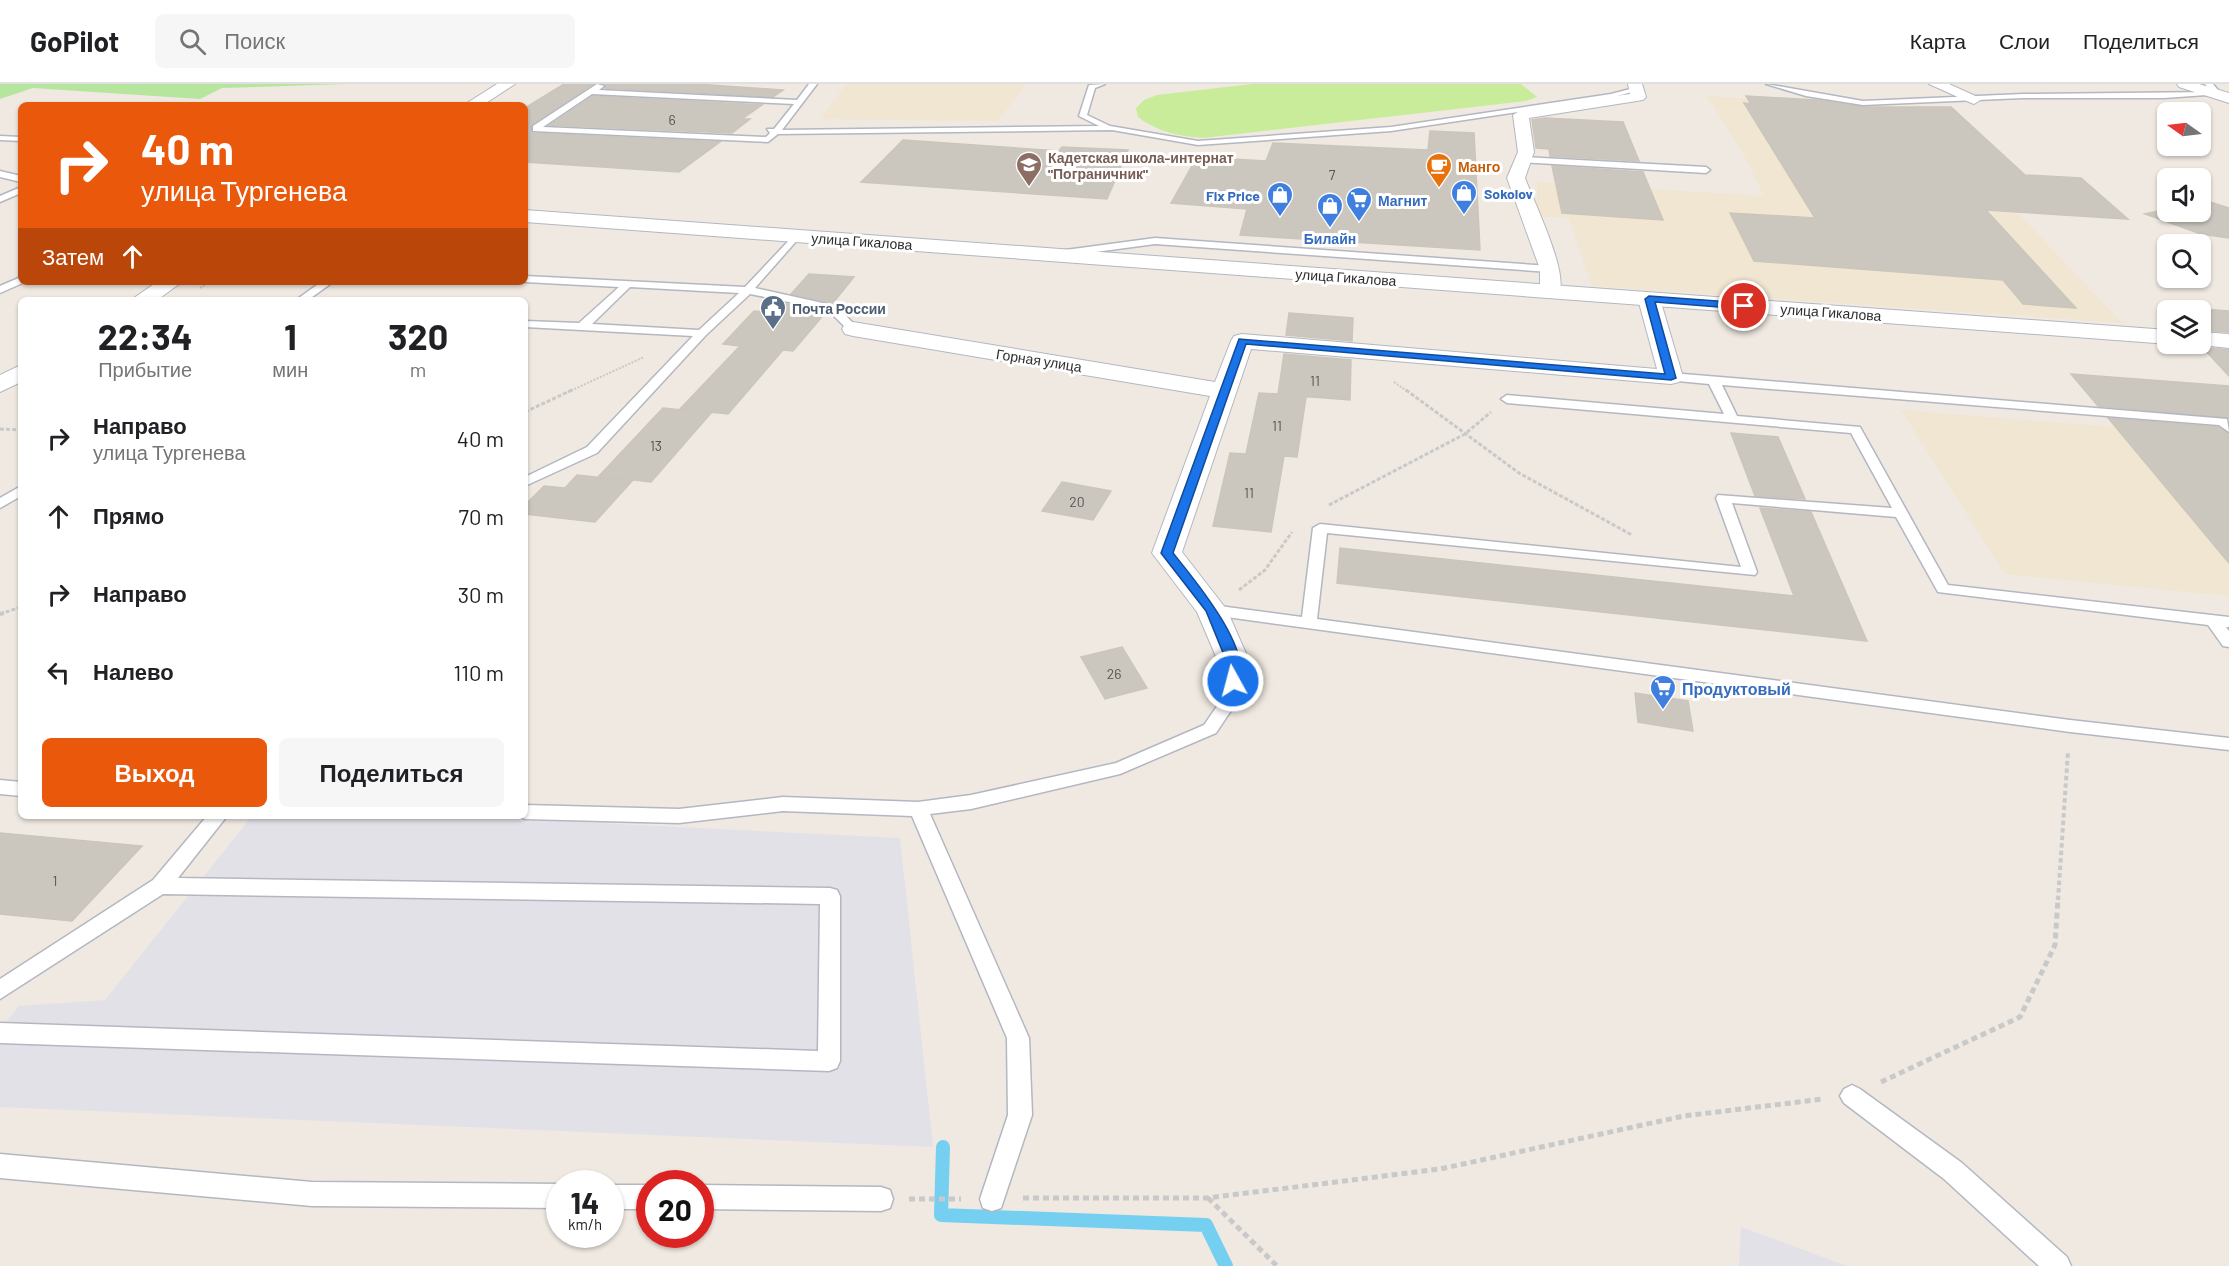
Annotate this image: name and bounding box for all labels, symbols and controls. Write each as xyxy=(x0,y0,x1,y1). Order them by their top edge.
search box xyxy=(155,14,575,68)
text: GoPilot xyxy=(30,24,119,58)
icon: search xyxy=(176,25,209,58)
text: Поиск xyxy=(224,27,285,53)
text: Карта xyxy=(1910,28,1966,53)
text: Слои xyxy=(1999,28,2050,53)
text: Поделиться xyxy=(2083,28,2199,53)
north arrow xyxy=(2157,102,2211,156)
map controls xyxy=(2157,102,2211,354)
house number: 6 xyxy=(668,111,676,128)
text: 40 m xyxy=(141,123,234,173)
icon: right xyxy=(42,126,120,204)
place label: Кадетская школа-интернат "Пограничник" xyxy=(1048,149,1234,182)
school or university icon: Кадетская школа-интернат "Пограничник" xyxy=(1014,150,1044,188)
cafe icon: Манго xyxy=(1424,151,1454,189)
place label: Манго xyxy=(1458,158,1500,175)
house number: 7 xyxy=(1329,166,1336,183)
button: sound xyxy=(2157,168,2211,222)
text: улица Тургенева xyxy=(141,174,347,206)
shop icon: Sokolov xyxy=(1449,178,1479,216)
shop icon: Fix Price xyxy=(1265,180,1295,218)
supermarket icon: Магнит xyxy=(1344,185,1374,223)
place label: Sokolov xyxy=(1484,185,1533,202)
place label: Fix Price xyxy=(1206,187,1260,204)
shop icon: Билайн xyxy=(1315,191,1345,229)
place label: Магнит xyxy=(1378,192,1428,209)
street label: улица Гикалова xyxy=(811,229,913,253)
place label: Билайн xyxy=(1304,230,1356,247)
button: search xyxy=(2157,234,2211,288)
icon: ahead xyxy=(116,240,149,273)
text: Затем xyxy=(42,243,104,269)
street label: улица Гикалова xyxy=(1295,265,1397,289)
pin xyxy=(1718,280,1769,331)
icon: arrive xyxy=(1727,289,1760,322)
public building icon: Почта России xyxy=(758,293,788,331)
place label: Почта России xyxy=(792,300,886,317)
street label: улица Гикалова xyxy=(1780,300,1882,324)
button: layers xyxy=(2157,300,2211,354)
text: 22:34 xyxy=(98,314,192,357)
text: 1 xyxy=(284,314,297,357)
text: 320 xyxy=(388,314,448,357)
street label: Горная улица xyxy=(995,345,1083,375)
text: Прибытие xyxy=(98,357,192,381)
text: мин xyxy=(272,357,308,381)
text: m xyxy=(410,357,426,381)
house number: 11 xyxy=(1310,372,1320,389)
text: Направо xyxy=(93,412,187,438)
house number: 11 xyxy=(1272,417,1282,434)
icon: right xyxy=(42,422,75,455)
text: 40 m xyxy=(457,425,504,451)
house number: 13 xyxy=(650,437,662,454)
text: улица Тургенева xyxy=(93,440,246,464)
house number: 11 xyxy=(1244,484,1254,501)
house number: 20 xyxy=(1069,493,1085,510)
icon: ahead xyxy=(42,500,75,533)
text: Прямо xyxy=(93,502,164,528)
text: 70 m xyxy=(459,503,504,529)
icon: right xyxy=(42,578,75,611)
text: Направо xyxy=(93,580,187,606)
text: 30 m xyxy=(458,581,504,607)
position arrow xyxy=(1201,649,1265,713)
icon: left xyxy=(42,656,75,689)
text: Налево xyxy=(93,658,174,684)
text: 110 m xyxy=(454,659,504,685)
house number: 26 xyxy=(1107,665,1121,682)
supermarket icon: Продуктовый xyxy=(1648,673,1678,711)
place label: Продуктовый xyxy=(1682,679,1791,698)
button: Выход xyxy=(42,738,267,807)
button: Поделиться xyxy=(279,738,504,807)
house number: 1 xyxy=(53,872,57,889)
speed limit sign: 20 xyxy=(636,1170,714,1248)
text: 14 xyxy=(571,1184,599,1220)
text: km/h xyxy=(568,1215,602,1233)

